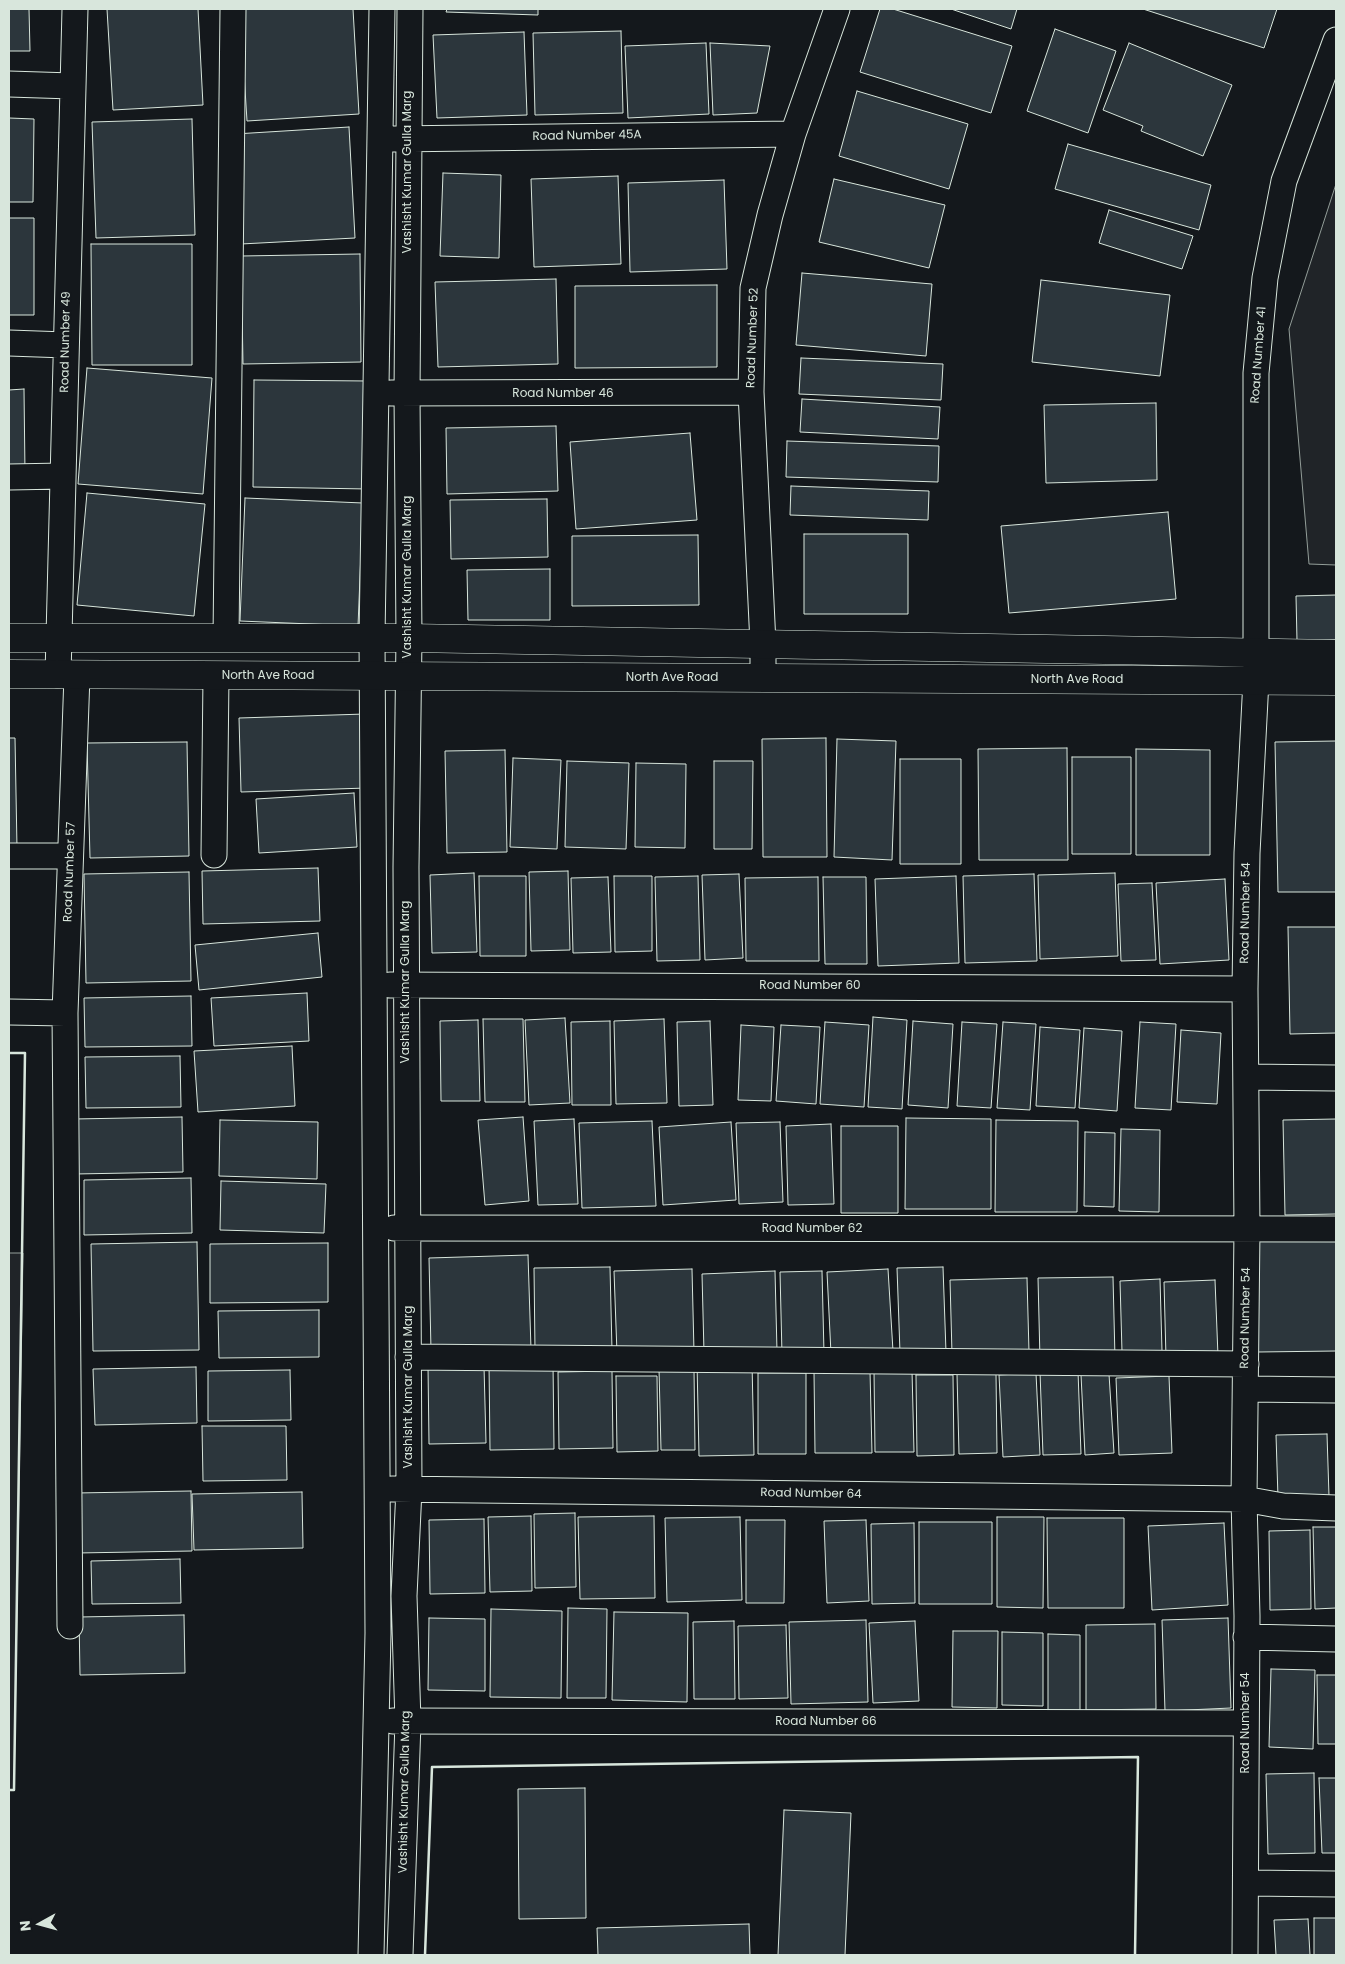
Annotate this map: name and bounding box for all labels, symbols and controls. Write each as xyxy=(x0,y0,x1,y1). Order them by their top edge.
street label: Vashisht Kumar Gulla Marg xyxy=(401,91,415,253)
street label: Road Number 45A xyxy=(532,128,642,144)
street label: Road Number 52 xyxy=(744,288,762,388)
street label: Road Number 49 xyxy=(58,291,74,393)
street label: Road Number 41 xyxy=(1248,306,1270,404)
street label: Road Number 46 xyxy=(512,387,614,401)
street label: Vashisht Kumar Gulla Marg xyxy=(401,496,415,658)
street label: North Ave Road xyxy=(222,669,314,683)
street label: North Ave Road xyxy=(626,671,718,685)
street label: North Ave Road xyxy=(1031,673,1123,687)
street label: Road Number 57 xyxy=(61,822,79,922)
street label: Road Number 54 xyxy=(1238,862,1254,964)
street label: Vashisht Kumar Gulla Marg xyxy=(399,901,413,1063)
street label: Road Number 60 xyxy=(759,979,861,993)
street label: Road Number 62 xyxy=(762,1222,862,1236)
street label: Road Number 54 xyxy=(1238,1267,1254,1369)
street label: Vashisht Kumar Gulla Marg xyxy=(402,1306,416,1468)
street label: Road Number 64 xyxy=(760,1486,862,1502)
street label: Road Number 54 xyxy=(1239,1672,1253,1774)
street label: Vashisht Kumar Gulla Marg xyxy=(396,1710,414,1874)
street label: Road Number 66 xyxy=(775,1715,877,1729)
north arrow xyxy=(15,1899,65,1949)
text: N xyxy=(15,1919,36,1932)

